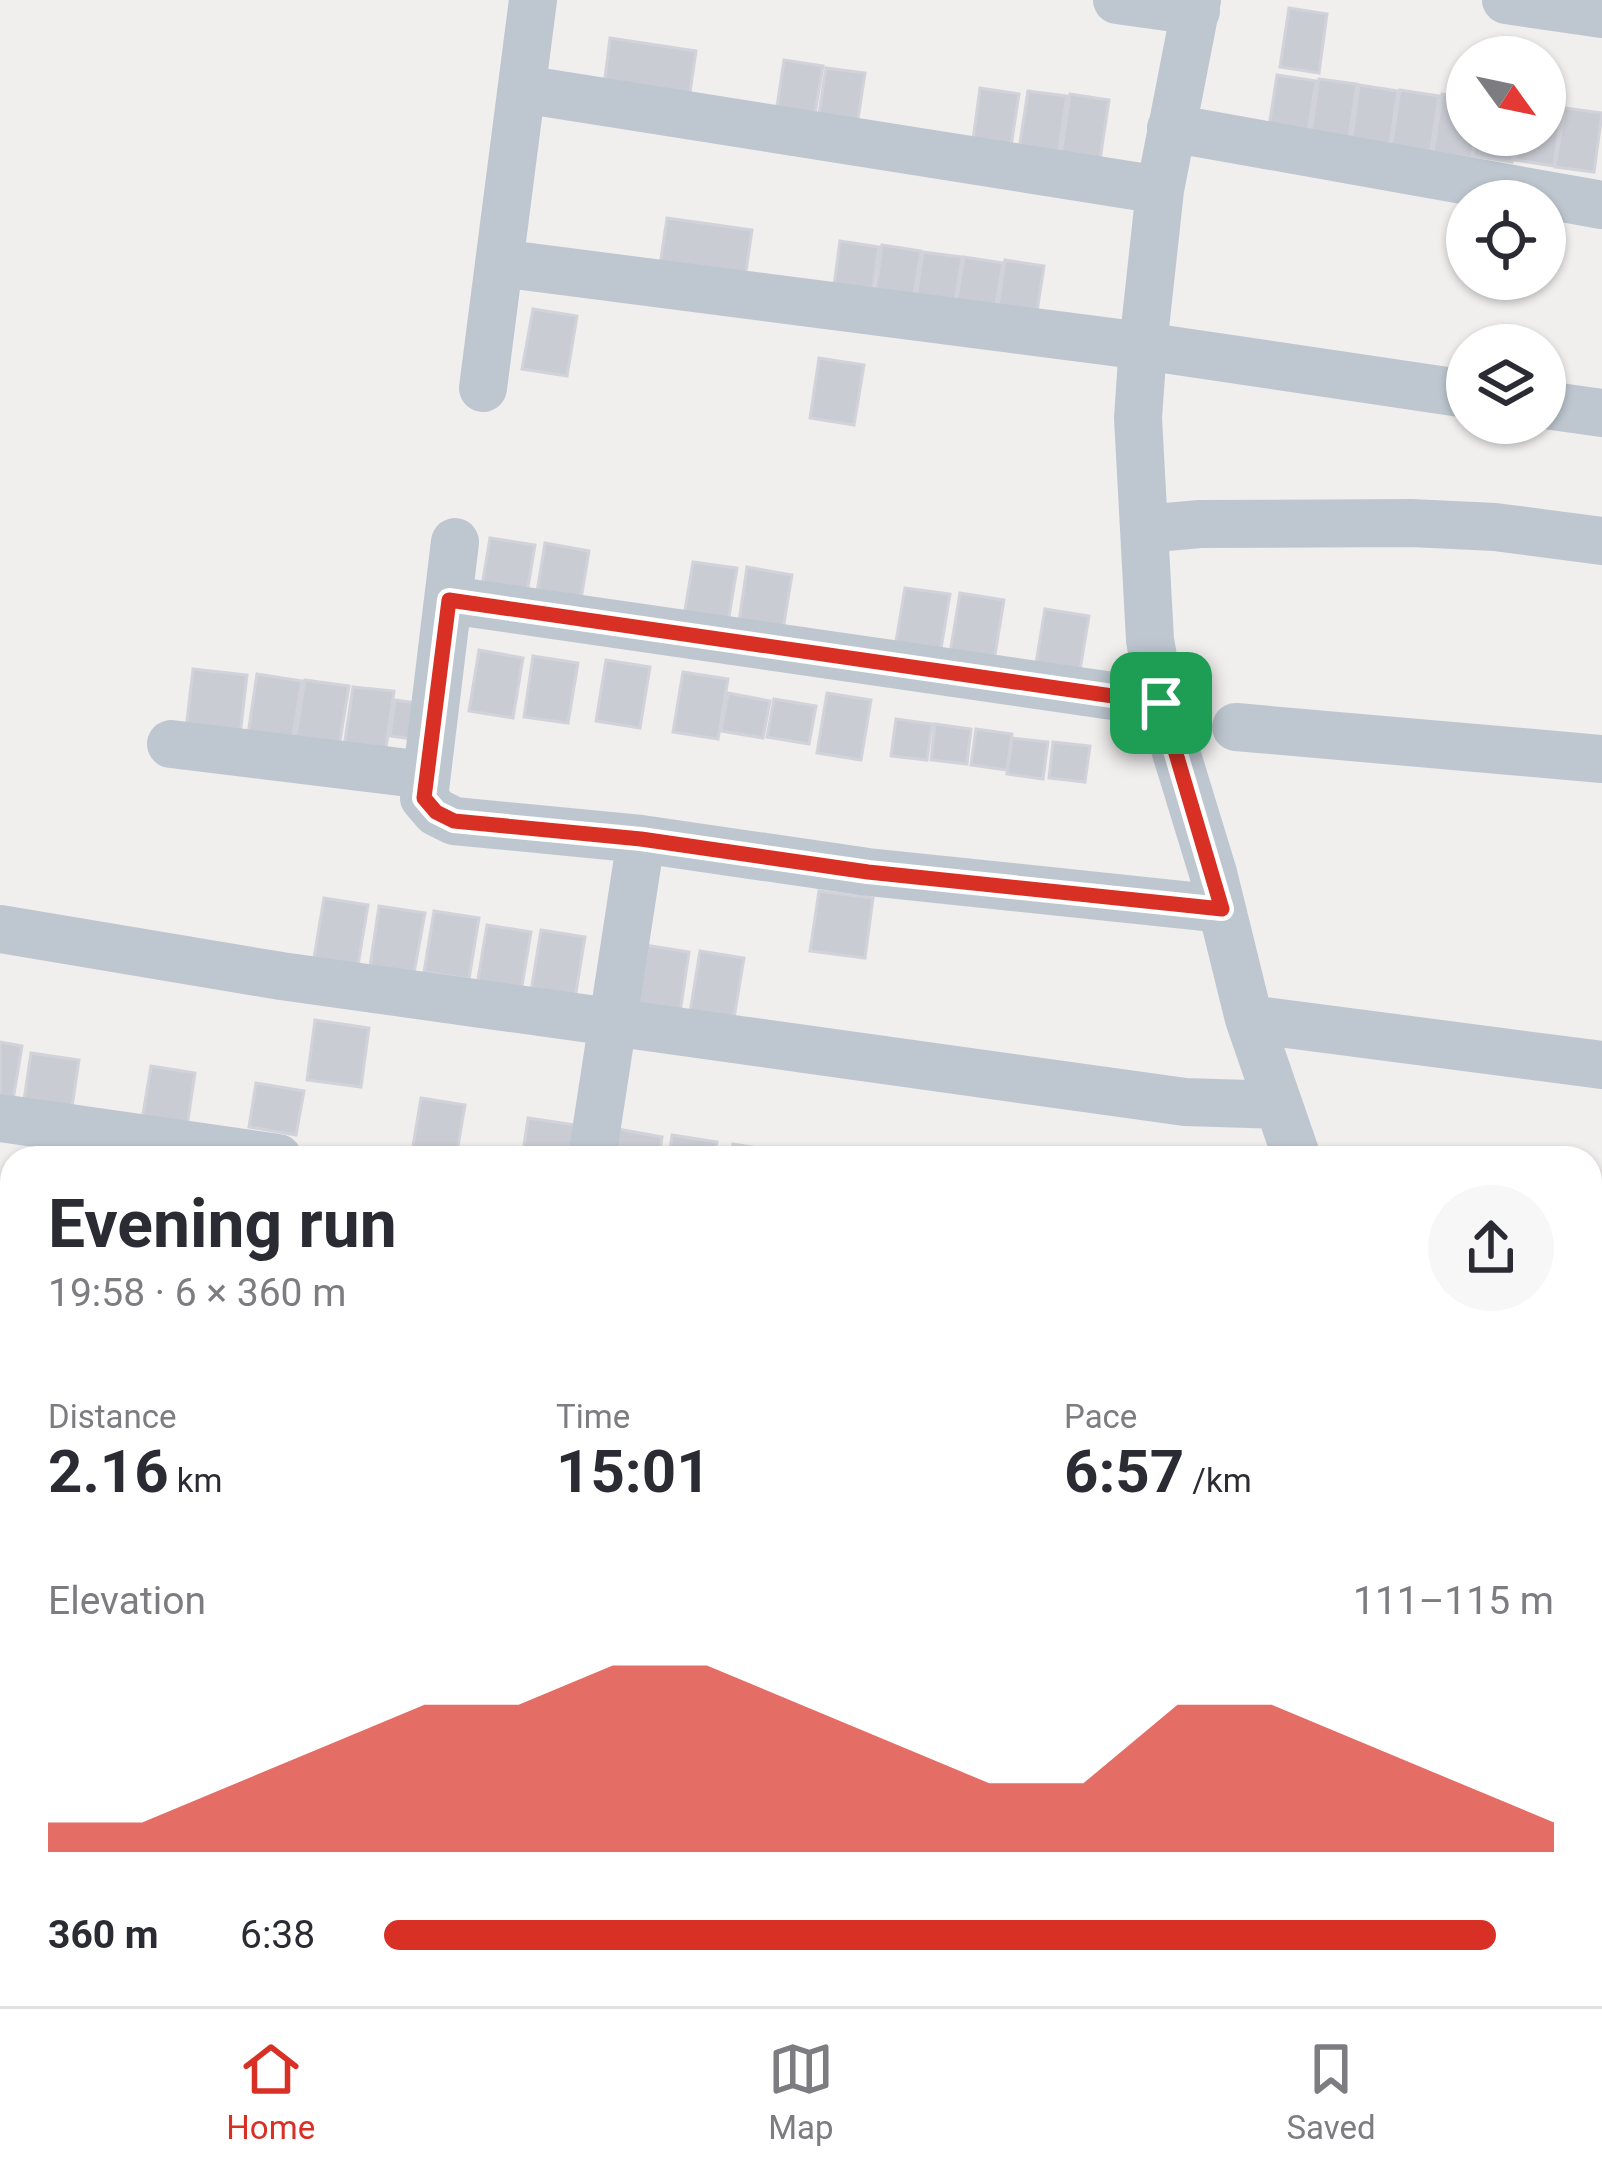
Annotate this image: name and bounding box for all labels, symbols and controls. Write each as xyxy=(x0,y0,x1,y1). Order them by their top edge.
north arrow xyxy=(1446,36,1566,156)
map controls xyxy=(1446,36,1566,444)
button: locate xyxy=(1446,180,1566,300)
button: layers xyxy=(1446,324,1566,444)
pin xyxy=(1110,652,1212,754)
icon: arrive xyxy=(1128,670,1194,736)
button: share xyxy=(1428,1185,1554,1311)
text: Evening run xyxy=(48,1186,397,1263)
text: 19:58 · 6 × 360 m xyxy=(48,1270,346,1316)
text: Distance xyxy=(48,1397,176,1436)
text: Time xyxy=(556,1397,630,1436)
text: Pace xyxy=(1064,1397,1137,1436)
text: 2.16 xyxy=(48,1436,169,1507)
text: 15:01 xyxy=(556,1436,711,1507)
text: 6:57 xyxy=(1064,1436,1184,1507)
text: km xyxy=(169,1461,223,1500)
text: /km xyxy=(1184,1461,1252,1500)
text: Elevation xyxy=(48,1578,206,1624)
text: 111–115 m xyxy=(1353,1578,1554,1624)
text: 360 m xyxy=(48,1912,159,1958)
text: 6:38 xyxy=(240,1912,315,1958)
tab: Home xyxy=(226,2036,315,2147)
tab: Map xyxy=(768,2036,834,2147)
tab: Saved xyxy=(1286,2036,1376,2147)

